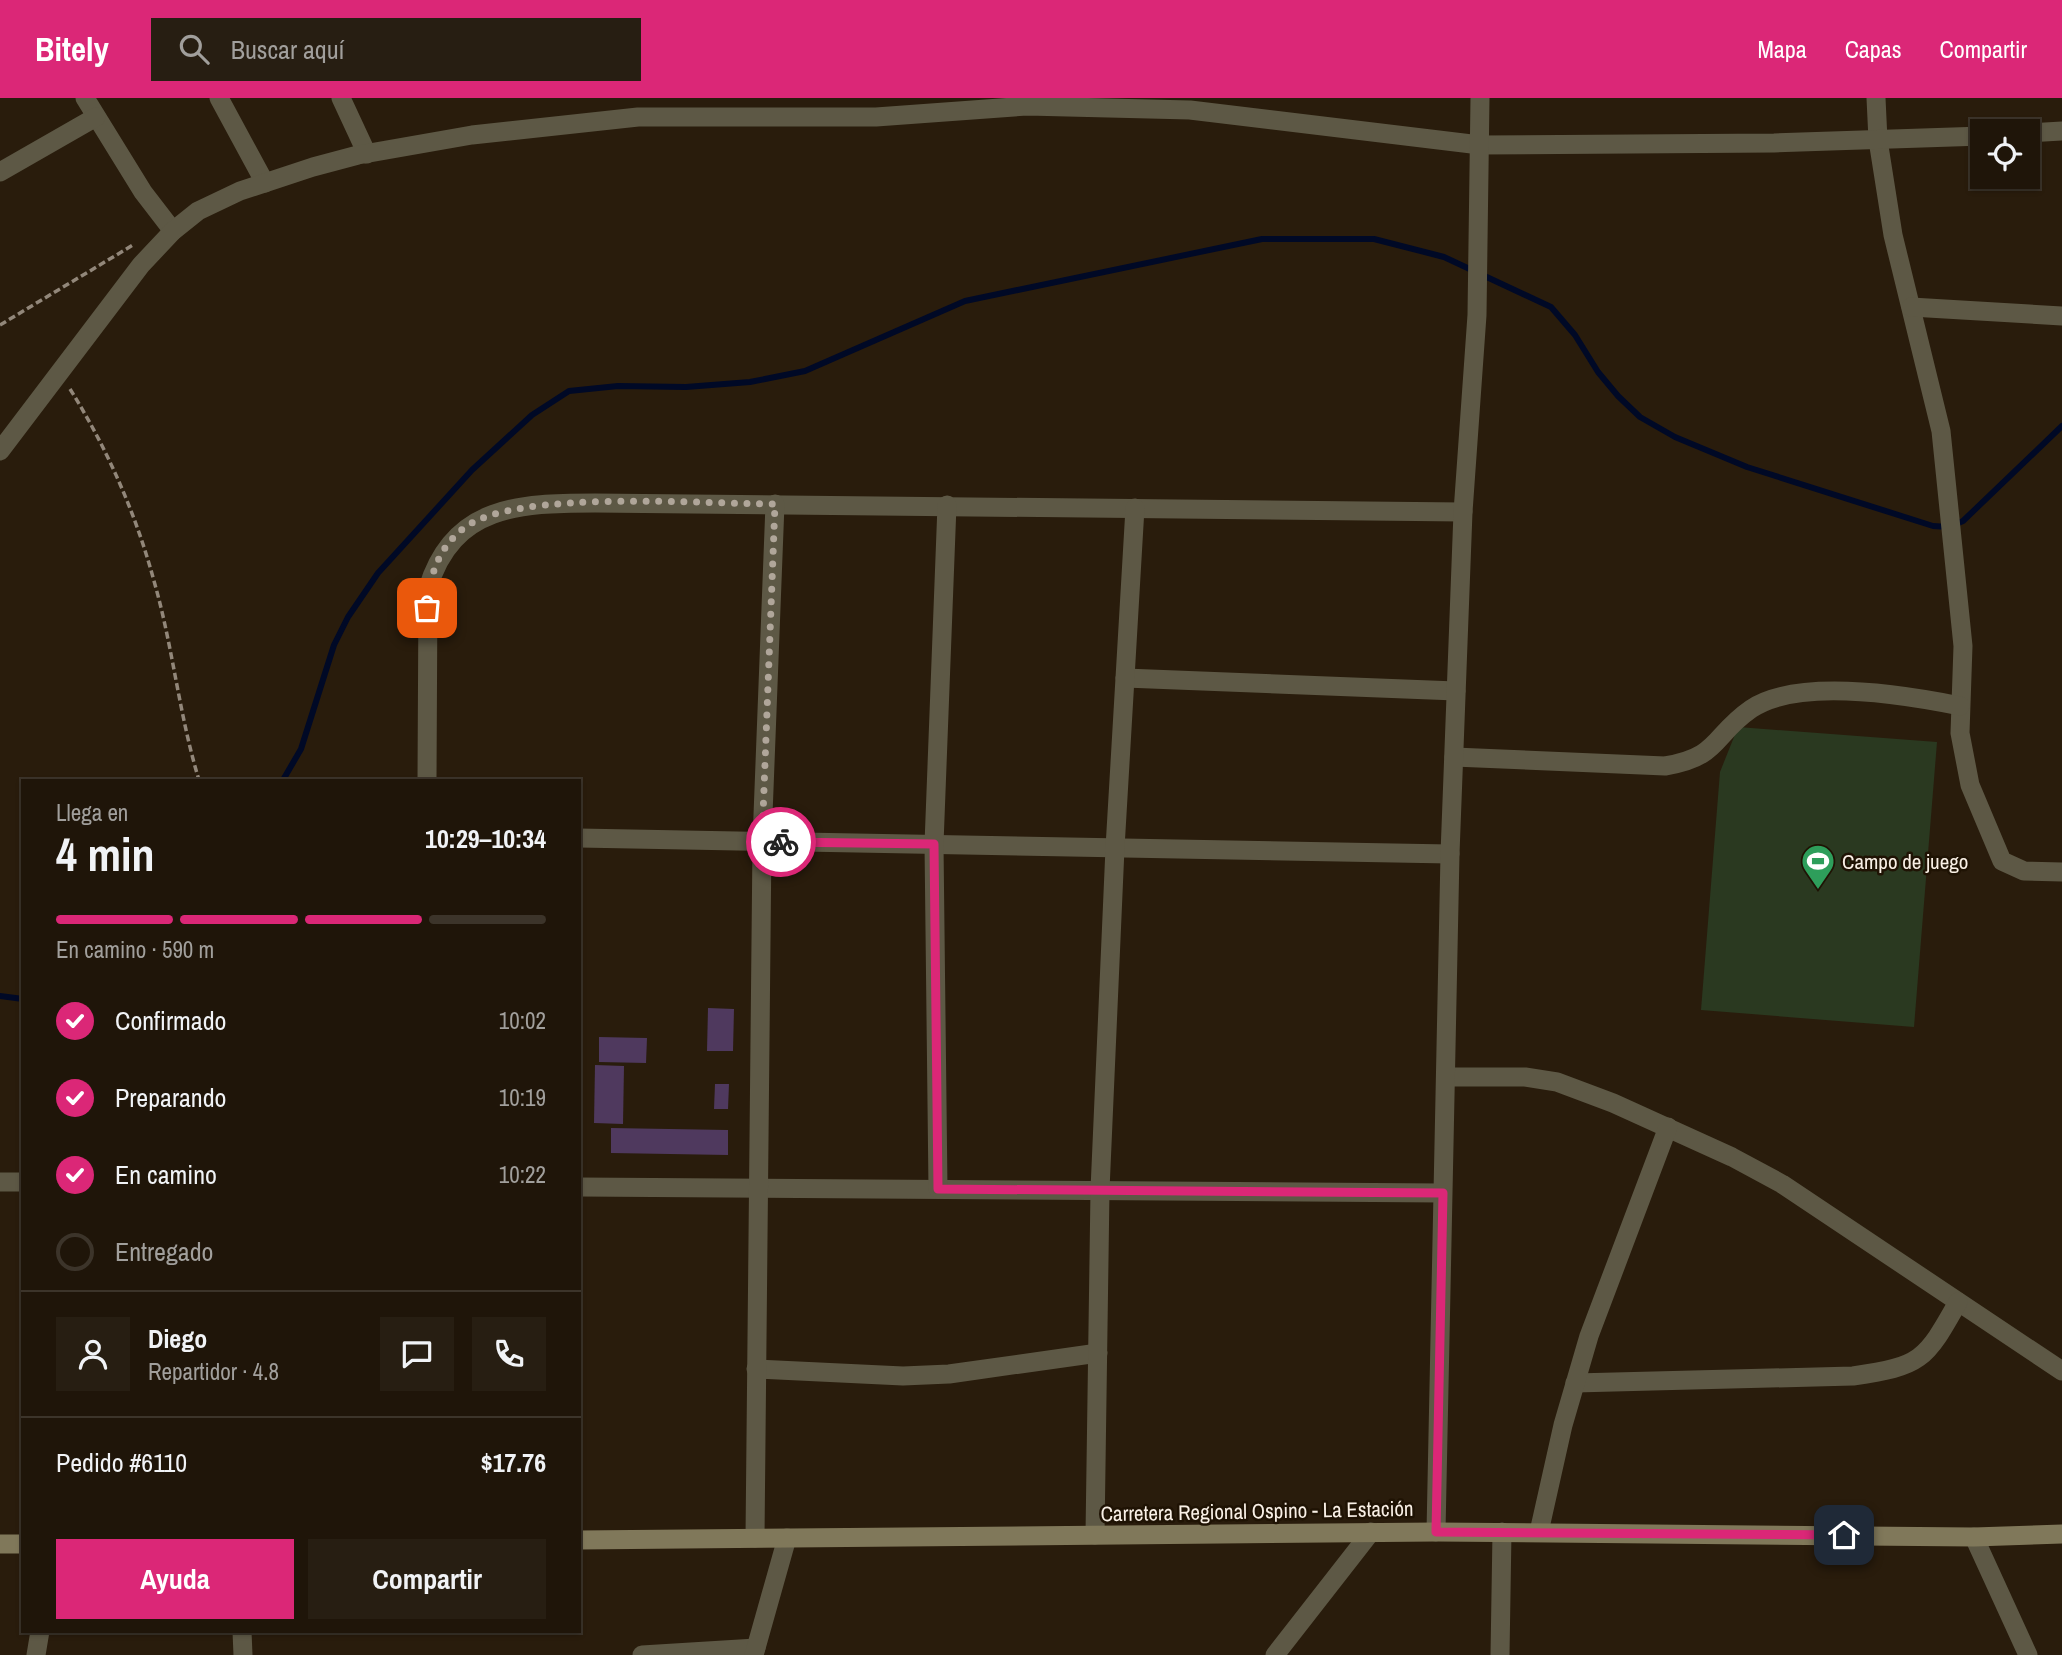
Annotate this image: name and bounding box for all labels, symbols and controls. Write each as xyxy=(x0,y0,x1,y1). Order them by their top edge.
search box xyxy=(151,18,641,81)
text: Bitely xyxy=(35,27,109,71)
icon: search xyxy=(175,30,213,68)
text: Buscar aquí xyxy=(231,32,344,67)
text: Mapa xyxy=(1757,33,1807,65)
text: Capas xyxy=(1845,33,1902,65)
text: Compartir xyxy=(1940,33,2027,65)
map controls xyxy=(1970,119,2040,189)
button: locate xyxy=(1970,119,2040,189)
pin xyxy=(397,578,457,638)
icon: bag xyxy=(408,589,446,627)
text: Llega en xyxy=(56,797,128,828)
courier xyxy=(746,807,816,877)
text: 10:29–10:34 xyxy=(425,821,546,856)
text: 4 min xyxy=(56,823,155,885)
icon: bike xyxy=(762,823,800,861)
sports icon: Campo de juego xyxy=(1799,842,1837,891)
place label: Campo de juego xyxy=(1842,847,1968,876)
text: En camino · 590 m xyxy=(56,934,214,965)
icon: check xyxy=(56,1002,94,1040)
text: Confirmado xyxy=(115,1003,226,1038)
text: 10:02 xyxy=(499,1005,546,1036)
icon: check xyxy=(56,1079,94,1117)
text: Preparando xyxy=(115,1080,226,1115)
text: 10:19 xyxy=(499,1082,546,1113)
icon: check xyxy=(56,1156,94,1194)
text: En camino xyxy=(115,1157,217,1192)
text: 10:22 xyxy=(499,1159,546,1190)
text: Entregado xyxy=(115,1234,213,1269)
button: person xyxy=(56,1317,130,1391)
button: chat xyxy=(380,1317,454,1391)
button: phone xyxy=(472,1317,546,1391)
text: Diego xyxy=(148,1321,207,1356)
text: Repartidor · 4.8 xyxy=(148,1356,279,1387)
text: Pedido #6110 xyxy=(56,1445,187,1480)
text: $17.76 xyxy=(481,1445,546,1480)
street label: Carretera Regional Ospino - La Estación xyxy=(1100,1494,1414,1528)
pin xyxy=(1814,1505,1874,1565)
icon: home xyxy=(1825,1516,1863,1554)
button: Ayuda xyxy=(56,1539,294,1619)
button: Compartir xyxy=(308,1539,546,1619)

